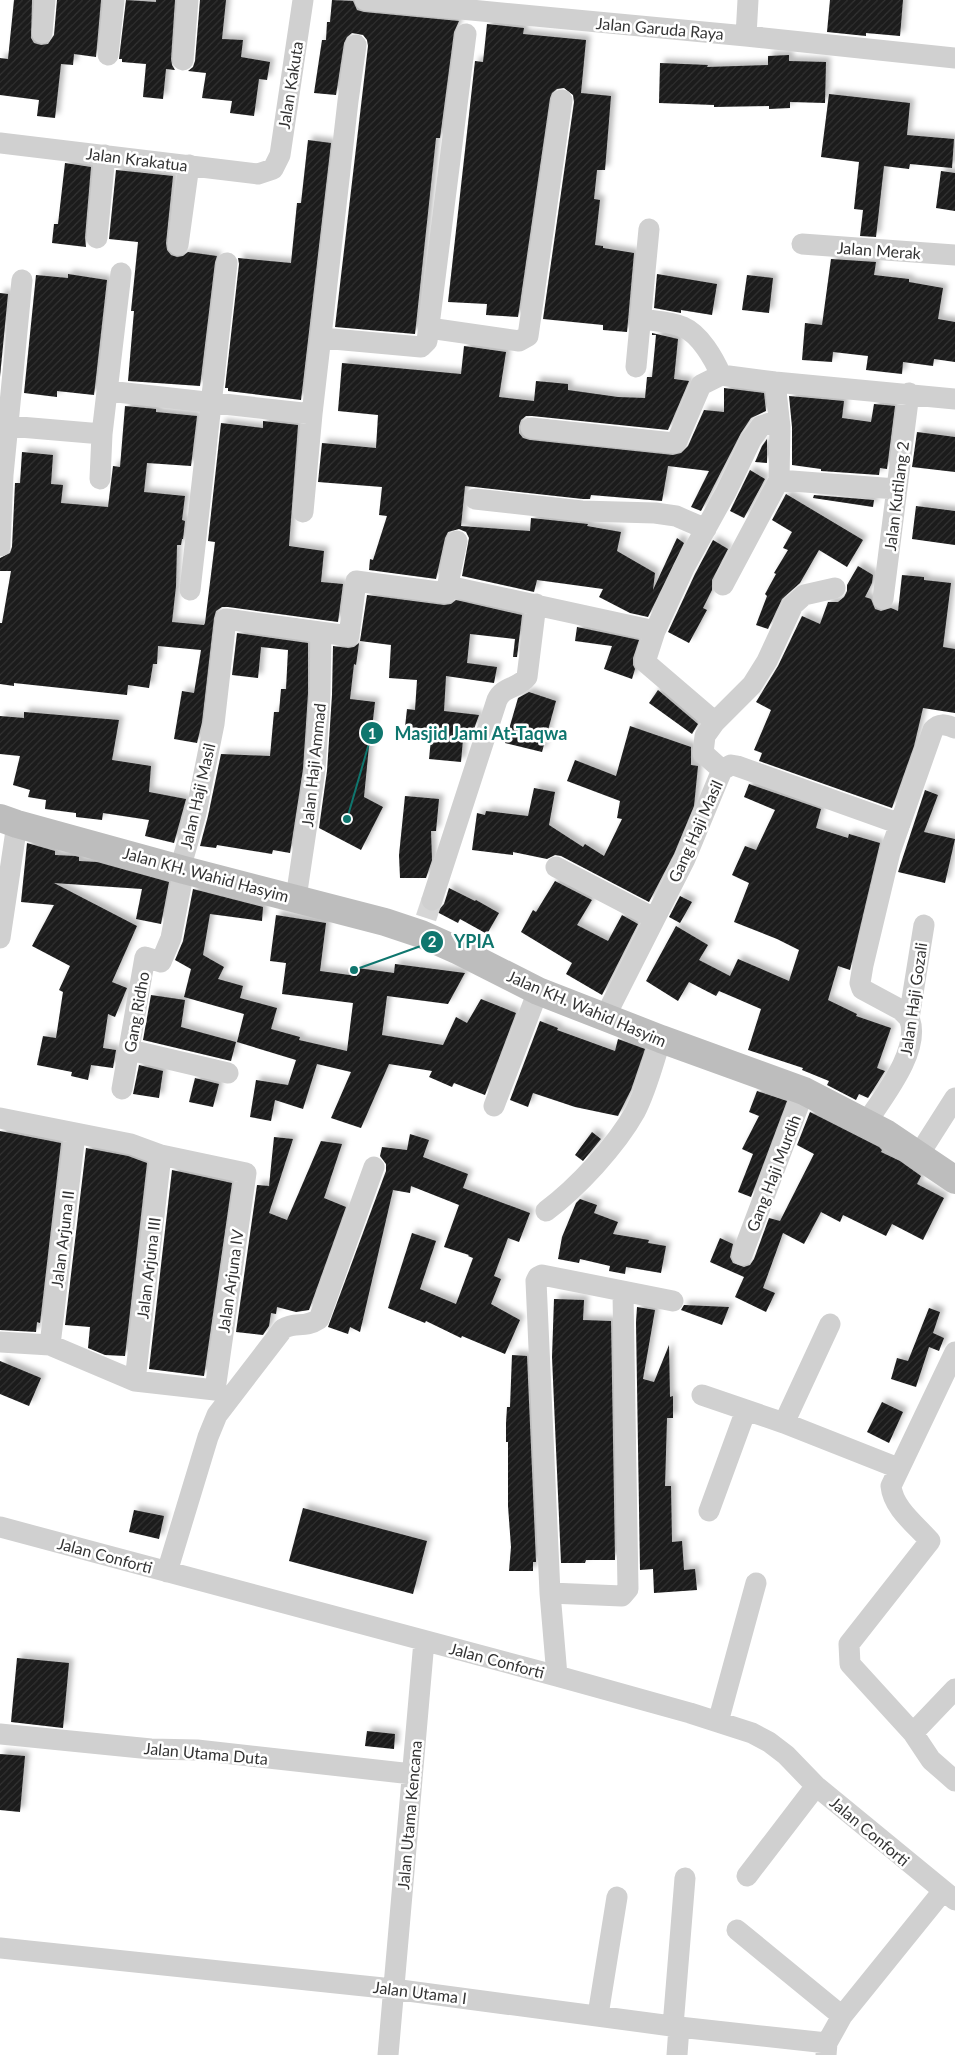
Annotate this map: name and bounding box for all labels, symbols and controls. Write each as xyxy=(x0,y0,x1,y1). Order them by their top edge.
street label: Jalan Garuda Raya xyxy=(595,13,725,43)
street label: Jalan Kakuta xyxy=(274,40,306,130)
street label: Jalan Krakatua xyxy=(85,143,189,175)
street label: Jalan Merak xyxy=(836,238,922,262)
street label: Jalan Kutilang 2 xyxy=(880,440,912,552)
street label: Jalan Haji Ammad xyxy=(297,702,329,828)
callout: Masjid Jami At-Taqwa xyxy=(359,717,578,750)
text: Masjid Jami At-Taqwa xyxy=(395,722,567,744)
text: 1 xyxy=(368,724,376,742)
street label: Jalan Haji Masil xyxy=(176,741,218,851)
street label: Gang Haji Masil xyxy=(664,777,726,885)
street label: Jalan KH. Wahid Hasyim xyxy=(121,843,291,905)
callout: YPIA xyxy=(419,926,505,959)
text: YPIA xyxy=(453,930,495,952)
text: 2 xyxy=(428,932,437,950)
street label: Jalan Haji Gozali xyxy=(896,941,930,1057)
street label: Jalan KH. Wahid Hasyim xyxy=(505,966,669,1050)
street label: Gang Ridho xyxy=(120,970,152,1054)
street label: Gang Haji Murdih xyxy=(742,1112,804,1234)
street label: Jalan Arjuna II xyxy=(47,1189,77,1289)
street label: Jalan Arjuna III xyxy=(132,1216,164,1320)
street label: Jalan Arjuna IV xyxy=(213,1228,247,1334)
street label: Jalan Conforti xyxy=(55,1533,155,1577)
street label: Jalan Conforti xyxy=(447,1638,547,1682)
street label: Jalan Utama Duta xyxy=(143,1738,269,1768)
street label: Jalan Utama Kencana xyxy=(393,1740,425,1890)
street label: Jalan Conforti xyxy=(826,1792,914,1870)
street label: Jalan Utama I xyxy=(372,1977,468,2007)

